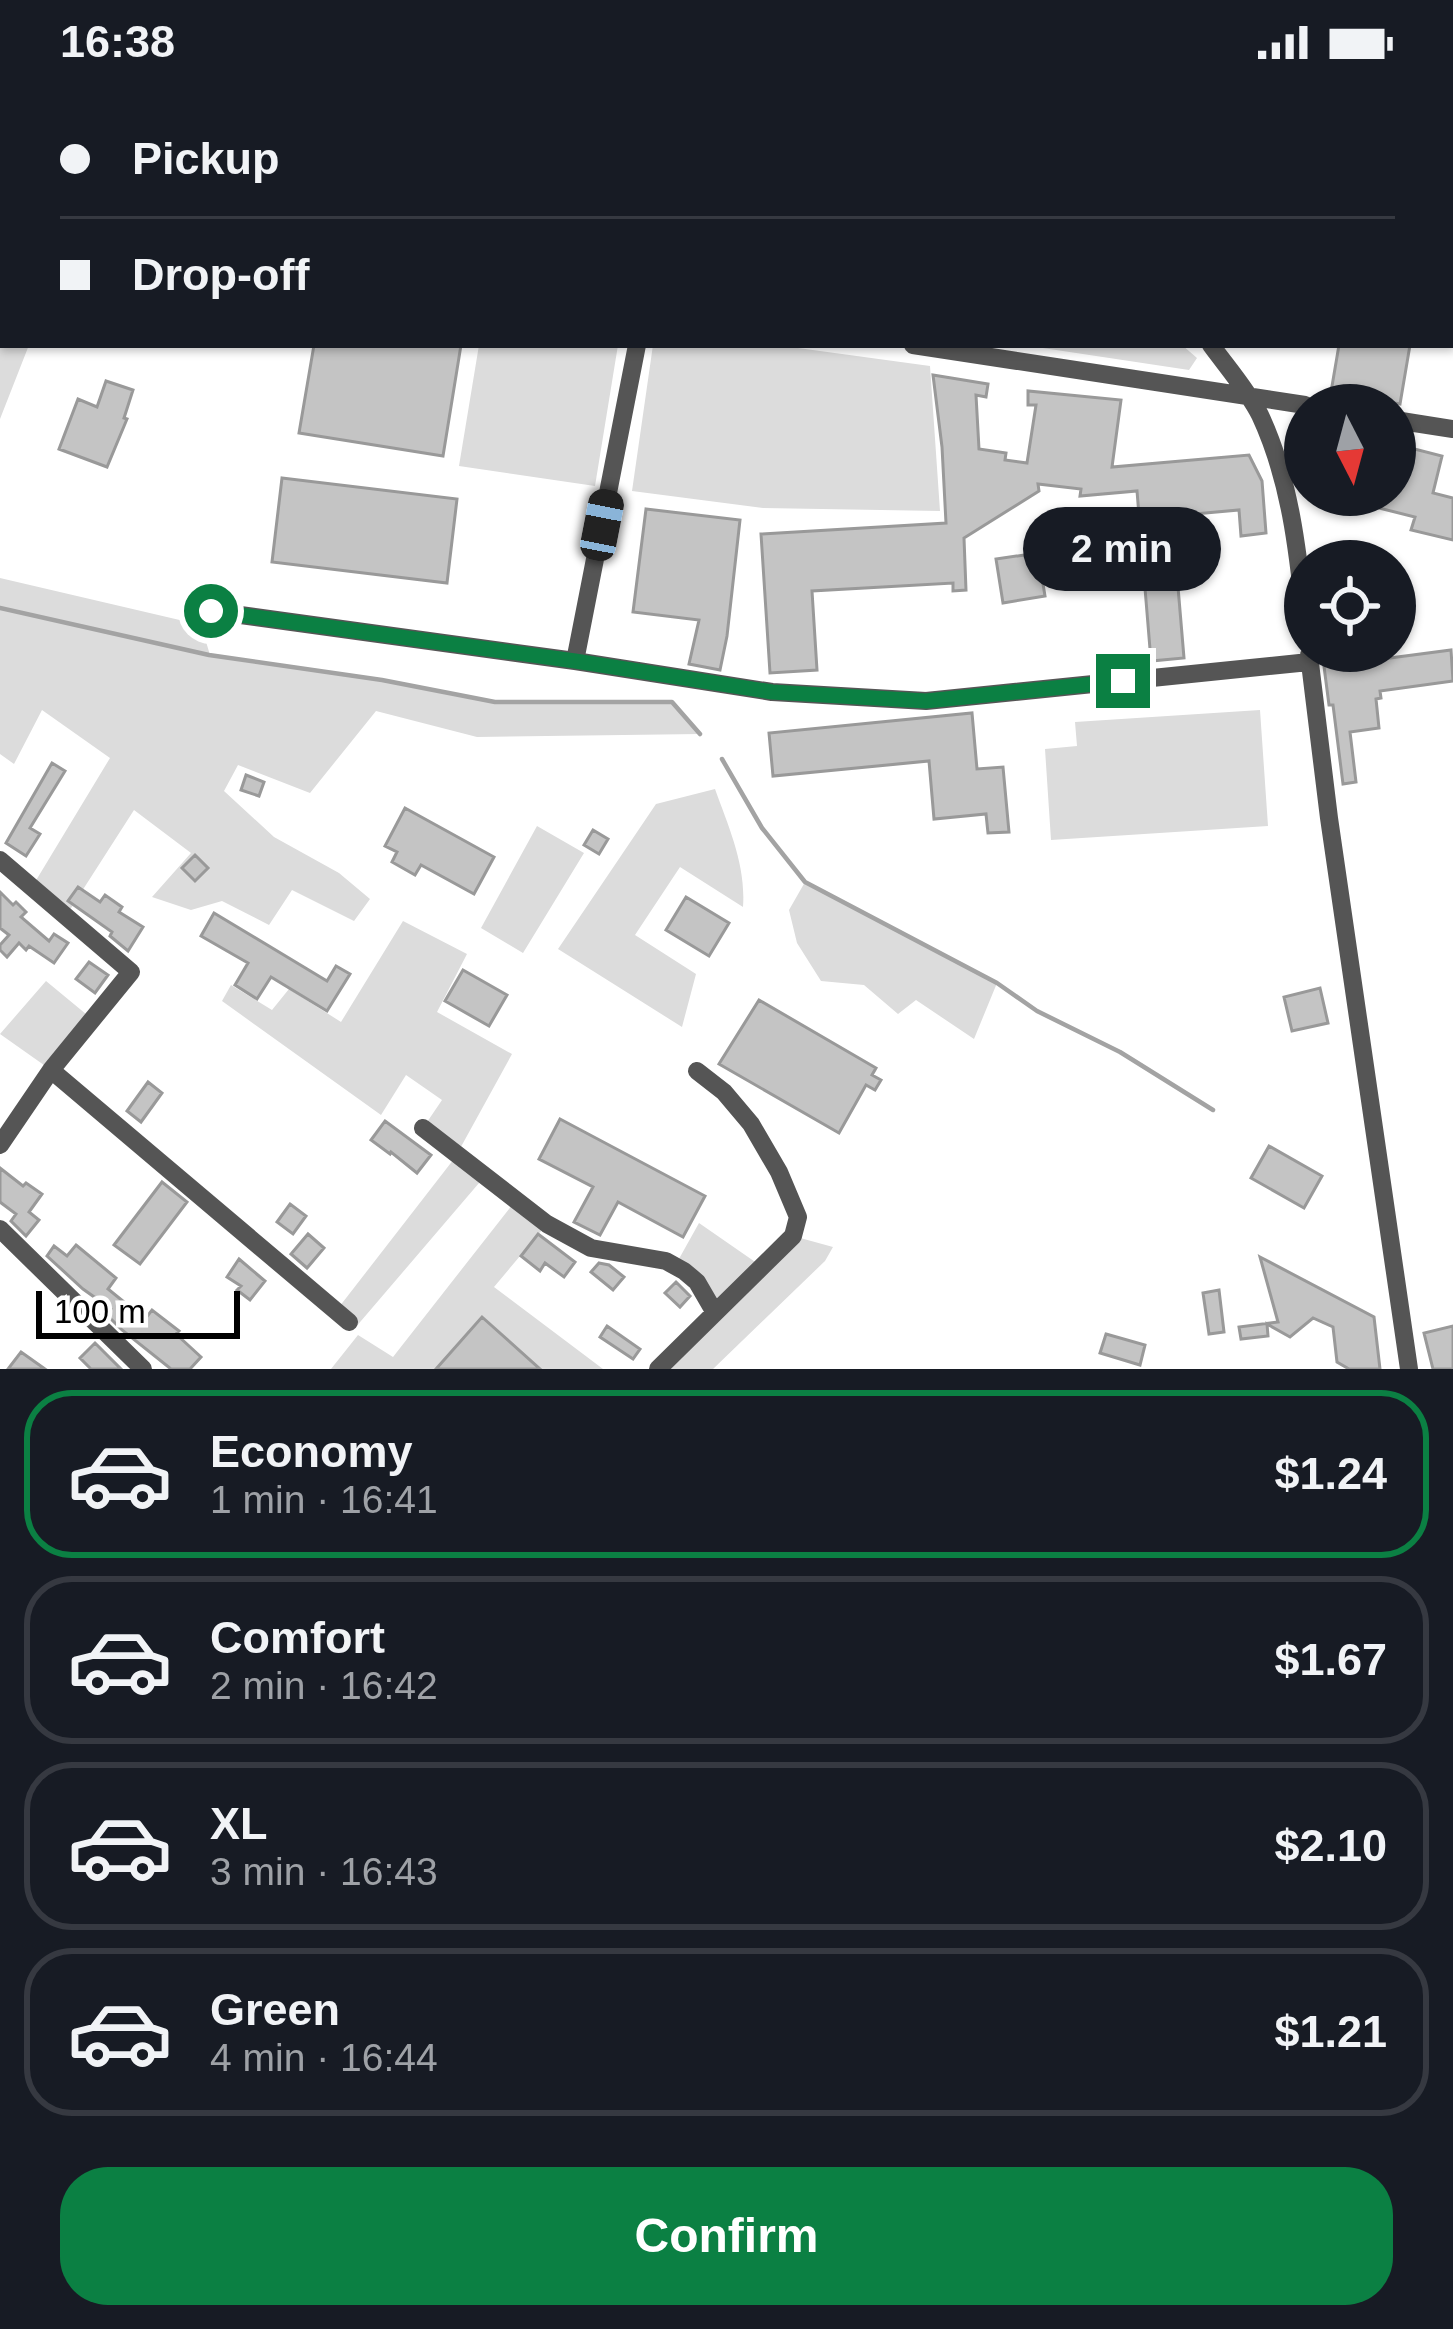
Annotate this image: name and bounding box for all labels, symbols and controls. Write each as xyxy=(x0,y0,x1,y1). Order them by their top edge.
text: 16:38 xyxy=(60,16,175,67)
text: Pickup xyxy=(132,133,280,184)
text: Drop-off xyxy=(132,249,309,300)
north arrow xyxy=(1284,384,1416,516)
map controls xyxy=(1284,384,1416,672)
car xyxy=(577,486,627,564)
callout: 2 min xyxy=(1024,507,1222,591)
text: 2 min xyxy=(1071,527,1173,570)
button: locate xyxy=(1284,540,1416,672)
route start xyxy=(184,584,238,638)
route end xyxy=(1096,654,1150,708)
scale bar xyxy=(36,1285,240,1338)
text: 100 m xyxy=(54,1293,146,1330)
icon: car xyxy=(66,1420,174,1528)
text: Economy xyxy=(210,1426,413,1477)
text: $1.24 xyxy=(1274,1448,1387,1499)
text: 1 min · 16:41 xyxy=(210,1478,438,1521)
icon: car xyxy=(66,1606,174,1714)
text: Comfort xyxy=(210,1612,385,1663)
text: $1.67 xyxy=(1274,1634,1387,1685)
text: 2 min · 16:42 xyxy=(210,1664,438,1707)
icon: car xyxy=(66,1792,174,1900)
text: XL xyxy=(210,1798,268,1849)
text: $2.10 xyxy=(1274,1820,1387,1871)
text: 3 min · 16:43 xyxy=(210,1850,438,1893)
icon: car xyxy=(66,1978,174,2086)
text: Green xyxy=(210,1984,340,2035)
text: $1.21 xyxy=(1274,2006,1387,2057)
text: 4 min · 16:44 xyxy=(210,2036,438,2079)
button: Confirm xyxy=(60,2167,1393,2305)

